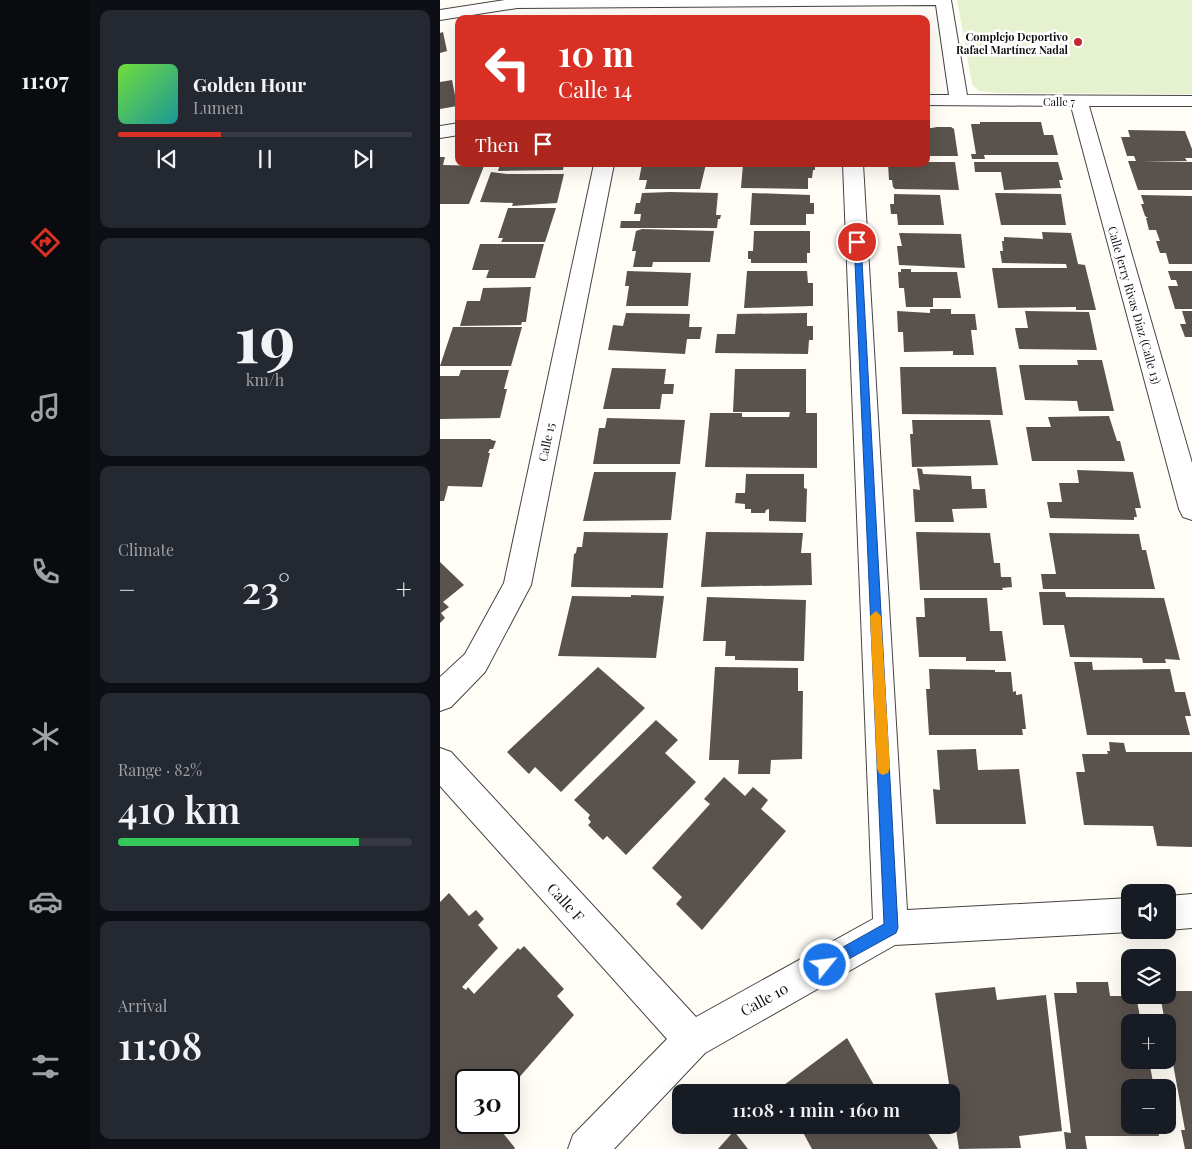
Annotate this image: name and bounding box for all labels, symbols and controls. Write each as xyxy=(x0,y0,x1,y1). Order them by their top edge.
text: 10 m xyxy=(558,29,634,76)
place label: Complejo Deportivo Rafael Martínez Nadal xyxy=(956,29,1069,57)
icon: left xyxy=(475,35,540,100)
marker: Complejo Deportivo Rafael Martínez Nadal xyxy=(1072,36,1084,48)
text: 11:07 xyxy=(21,65,69,95)
text: Golden Hour xyxy=(193,71,306,97)
text: Calle 14 xyxy=(558,74,632,104)
street label: Calle 7 xyxy=(1043,94,1076,109)
text: Lumen xyxy=(193,97,244,118)
icon: arrive xyxy=(529,130,557,158)
text: Then xyxy=(475,131,519,157)
icon: previous xyxy=(153,145,181,173)
icon: pause xyxy=(251,145,279,173)
icon: next xyxy=(349,145,377,173)
pin xyxy=(836,221,878,263)
street label: Calle Jerry Rivas Díaz (Calle 13) xyxy=(1105,224,1165,386)
icon: directions xyxy=(28,225,63,260)
icon: arrive xyxy=(843,228,871,256)
text: 19 xyxy=(235,293,295,379)
text: km/h xyxy=(246,369,284,390)
icon: music xyxy=(28,390,63,425)
street label: Calle 15 xyxy=(534,421,558,463)
text: Climate xyxy=(118,539,174,560)
icon: phone xyxy=(28,554,63,589)
text: 23° xyxy=(242,563,290,614)
text: − xyxy=(118,570,136,607)
text: + xyxy=(396,570,412,607)
icon: climate xyxy=(28,719,63,754)
text: Range · 82% xyxy=(118,759,202,780)
text: 410 km xyxy=(118,783,240,834)
street label: Calle F xyxy=(543,878,589,926)
icon: car xyxy=(28,884,63,919)
map controls xyxy=(1121,884,1176,1134)
button: sound xyxy=(1121,884,1176,939)
position arrow xyxy=(798,938,850,990)
button: layers xyxy=(1121,949,1176,1004)
street label: Calle 10 xyxy=(736,978,792,1020)
text: Arrival xyxy=(118,995,167,1016)
button: + xyxy=(1121,1014,1176,1069)
text: 11:08 xyxy=(118,1019,202,1070)
icon: filters xyxy=(28,1049,63,1084)
speed limit sign: 30 xyxy=(455,1069,520,1134)
button: − xyxy=(1121,1079,1176,1134)
text: 11:08 · 1 min · 160 m xyxy=(732,1096,900,1122)

